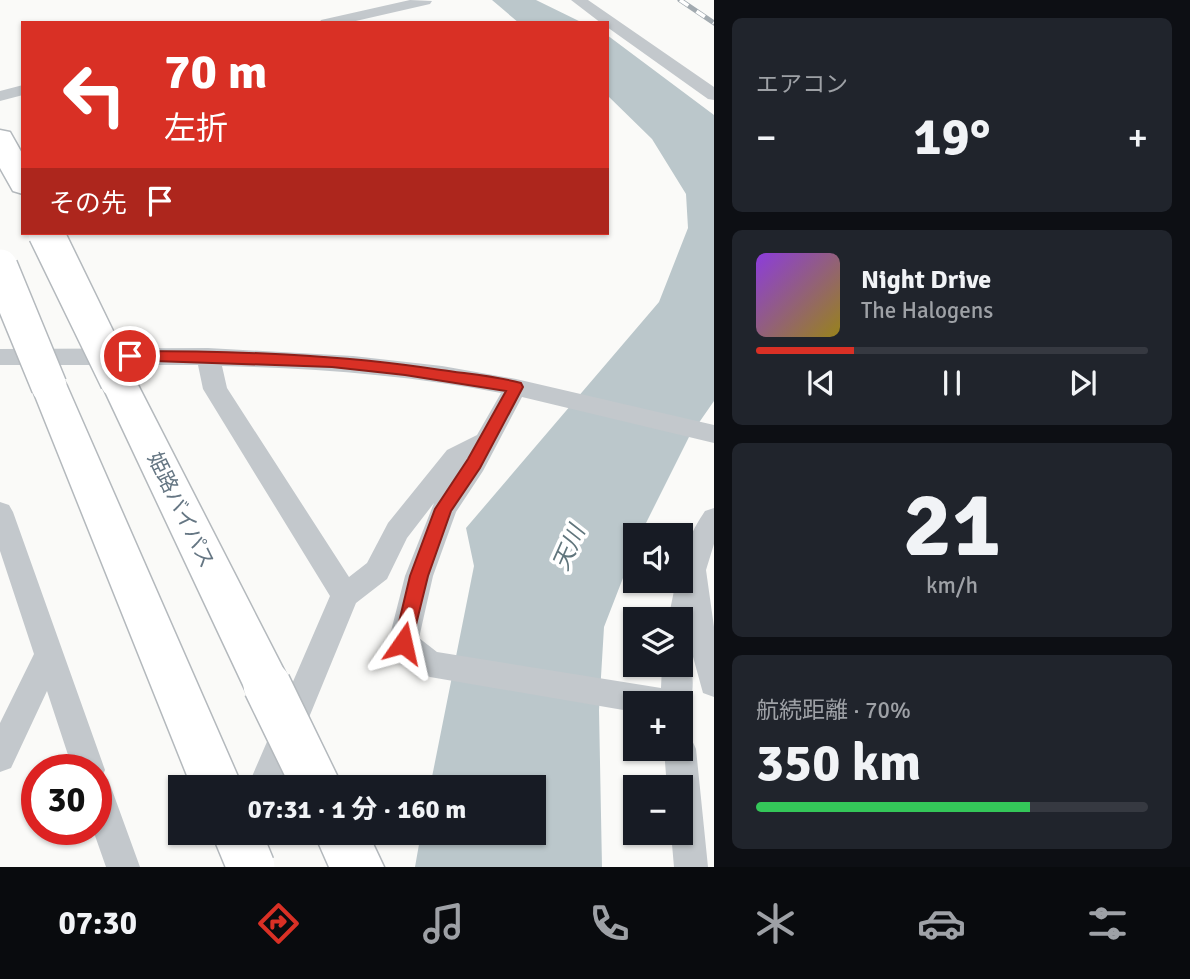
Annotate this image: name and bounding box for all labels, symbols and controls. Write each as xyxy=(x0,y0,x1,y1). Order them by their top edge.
text: 70 m xyxy=(164,42,267,102)
icon: left xyxy=(49,49,140,140)
text: エアコン xyxy=(756,70,848,99)
text: 19° xyxy=(914,105,990,169)
text: 左折 xyxy=(164,109,228,148)
text: − xyxy=(756,114,777,161)
text: + xyxy=(1127,114,1148,161)
icon: arrive xyxy=(141,182,179,220)
text: その先 xyxy=(49,188,127,220)
text: Night Drive xyxy=(861,264,991,296)
text: The Halogens xyxy=(861,296,993,325)
pin xyxy=(100,326,160,386)
icon: arrive xyxy=(111,337,149,375)
icon: previous xyxy=(802,364,840,402)
icon: pause xyxy=(933,364,971,402)
icon: next xyxy=(1064,364,1102,402)
street label: 姫路バイパス xyxy=(142,448,220,572)
text: 21 xyxy=(903,469,1001,582)
water label: 天川 xyxy=(546,518,593,575)
map controls xyxy=(623,523,693,845)
button: sound xyxy=(623,523,693,593)
text: km/h xyxy=(926,571,978,600)
position arrow xyxy=(366,606,440,680)
button: layers xyxy=(623,607,693,677)
button: + xyxy=(623,691,693,761)
text: 航続距離 · 70% xyxy=(756,696,911,725)
text: 350 km xyxy=(756,731,921,795)
speed limit sign: 30 xyxy=(21,754,112,845)
button: − xyxy=(623,775,693,845)
text: 07:31 · 1 分 · 160 m xyxy=(248,794,466,826)
icon: directions xyxy=(254,899,303,948)
icon: music xyxy=(419,899,468,948)
icon: phone xyxy=(585,899,634,948)
icon: climate xyxy=(751,899,800,948)
icon: car xyxy=(917,899,966,948)
icon: filters xyxy=(1083,899,1132,948)
text: 07:30 xyxy=(58,904,137,943)

